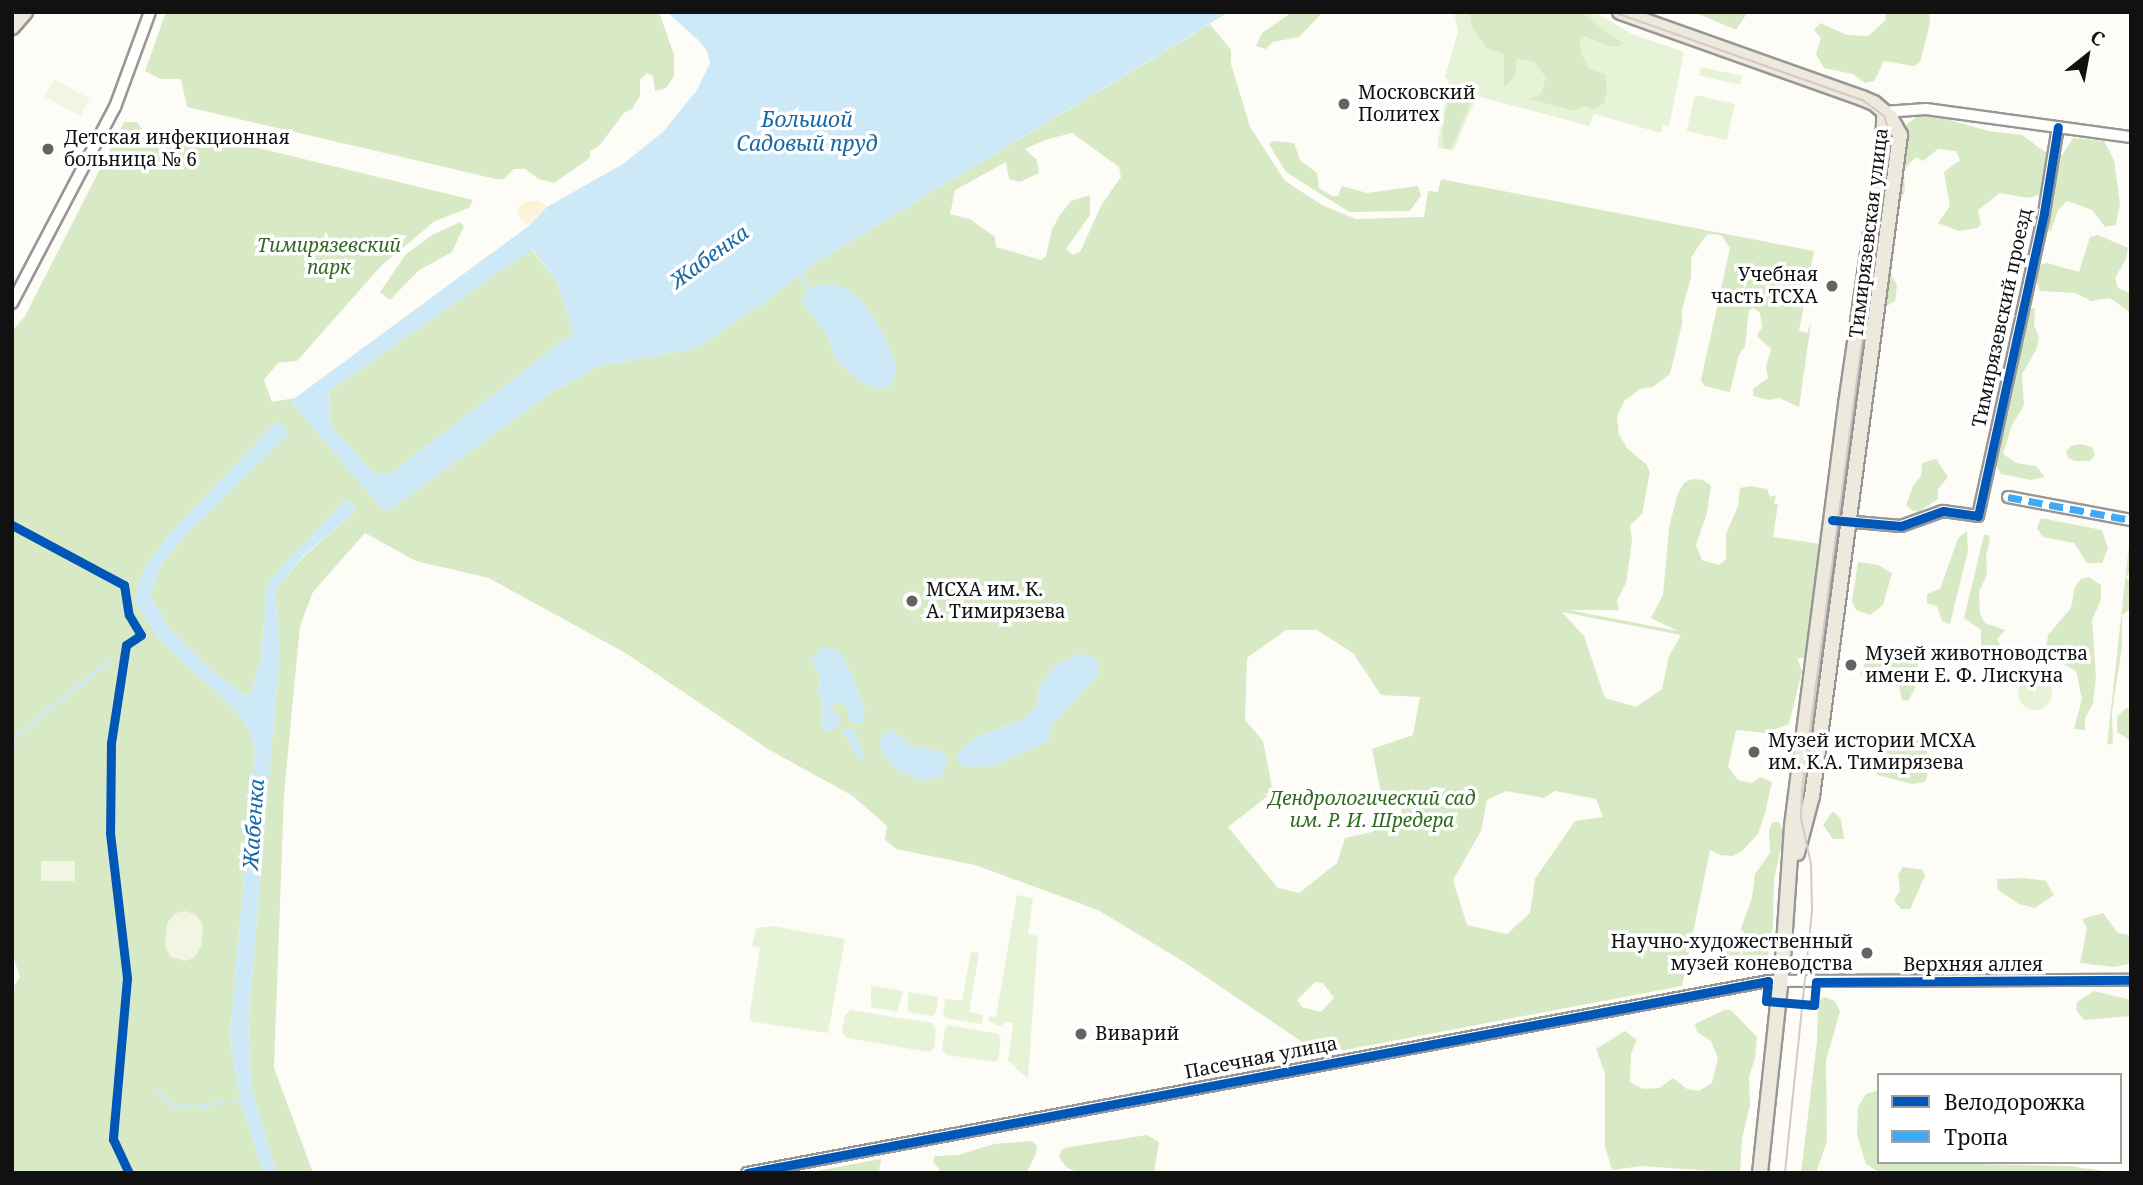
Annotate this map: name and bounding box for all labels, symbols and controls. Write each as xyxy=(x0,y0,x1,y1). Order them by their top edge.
north arrow xyxy=(2052,21,2122,91)
text: С xyxy=(2086,24,2110,52)
place label: Московский Политех xyxy=(1358,82,1475,126)
marker: Московский Политех xyxy=(1336,96,1352,112)
water label: Большой Садовый пруд xyxy=(736,106,878,156)
place label: Детская инфекционная больница № 6 xyxy=(64,127,290,171)
street label: Тимирязевская улица xyxy=(1845,127,1893,339)
marker: Детская инфекционная больница № 6 xyxy=(38,139,58,159)
street label: Тимирязевский проезд xyxy=(1968,206,2036,430)
water label: Жабенка xyxy=(665,219,753,293)
park label: Тимирязевский парк xyxy=(257,235,401,279)
place label: Учебная часть ТСХА xyxy=(1711,264,1818,308)
marker: Учебная часть ТСХА xyxy=(1824,278,1840,294)
place label: МСХА им. К. А. Тимирязева xyxy=(926,579,1066,623)
marker: МСХА им. К. А. Тимирязева xyxy=(904,593,920,609)
place label: Музей животноводства имени Е. Ф. Лискуна xyxy=(1865,643,2088,687)
marker: Музей животноводства имени Е. Ф. Лискуна xyxy=(1843,657,1859,673)
place label: Музей истории МСХА им. К.А. Тимирязева xyxy=(1768,730,1976,774)
marker: Музей истории МСХА им. К.А. Тимирязева xyxy=(1746,744,1762,760)
water label: Жабенка xyxy=(237,778,269,870)
park label: Дендрологический сад им. Р. И. Шредера xyxy=(1268,788,1476,832)
place label: Научно-художественный музей коневодства xyxy=(1611,931,1853,975)
marker: Научно-художественный музей коневодства xyxy=(1859,945,1875,961)
street label: Верхняя аллея xyxy=(1903,954,2043,976)
place label: Виварий xyxy=(1095,1023,1179,1045)
marker: Виварий xyxy=(1073,1026,1089,1042)
street label: Пасечная улица xyxy=(1183,1032,1339,1084)
legend xyxy=(1877,1073,2122,1164)
text: Велодорожка xyxy=(1944,1088,2086,1116)
text: Тропа xyxy=(1944,1123,2008,1151)

